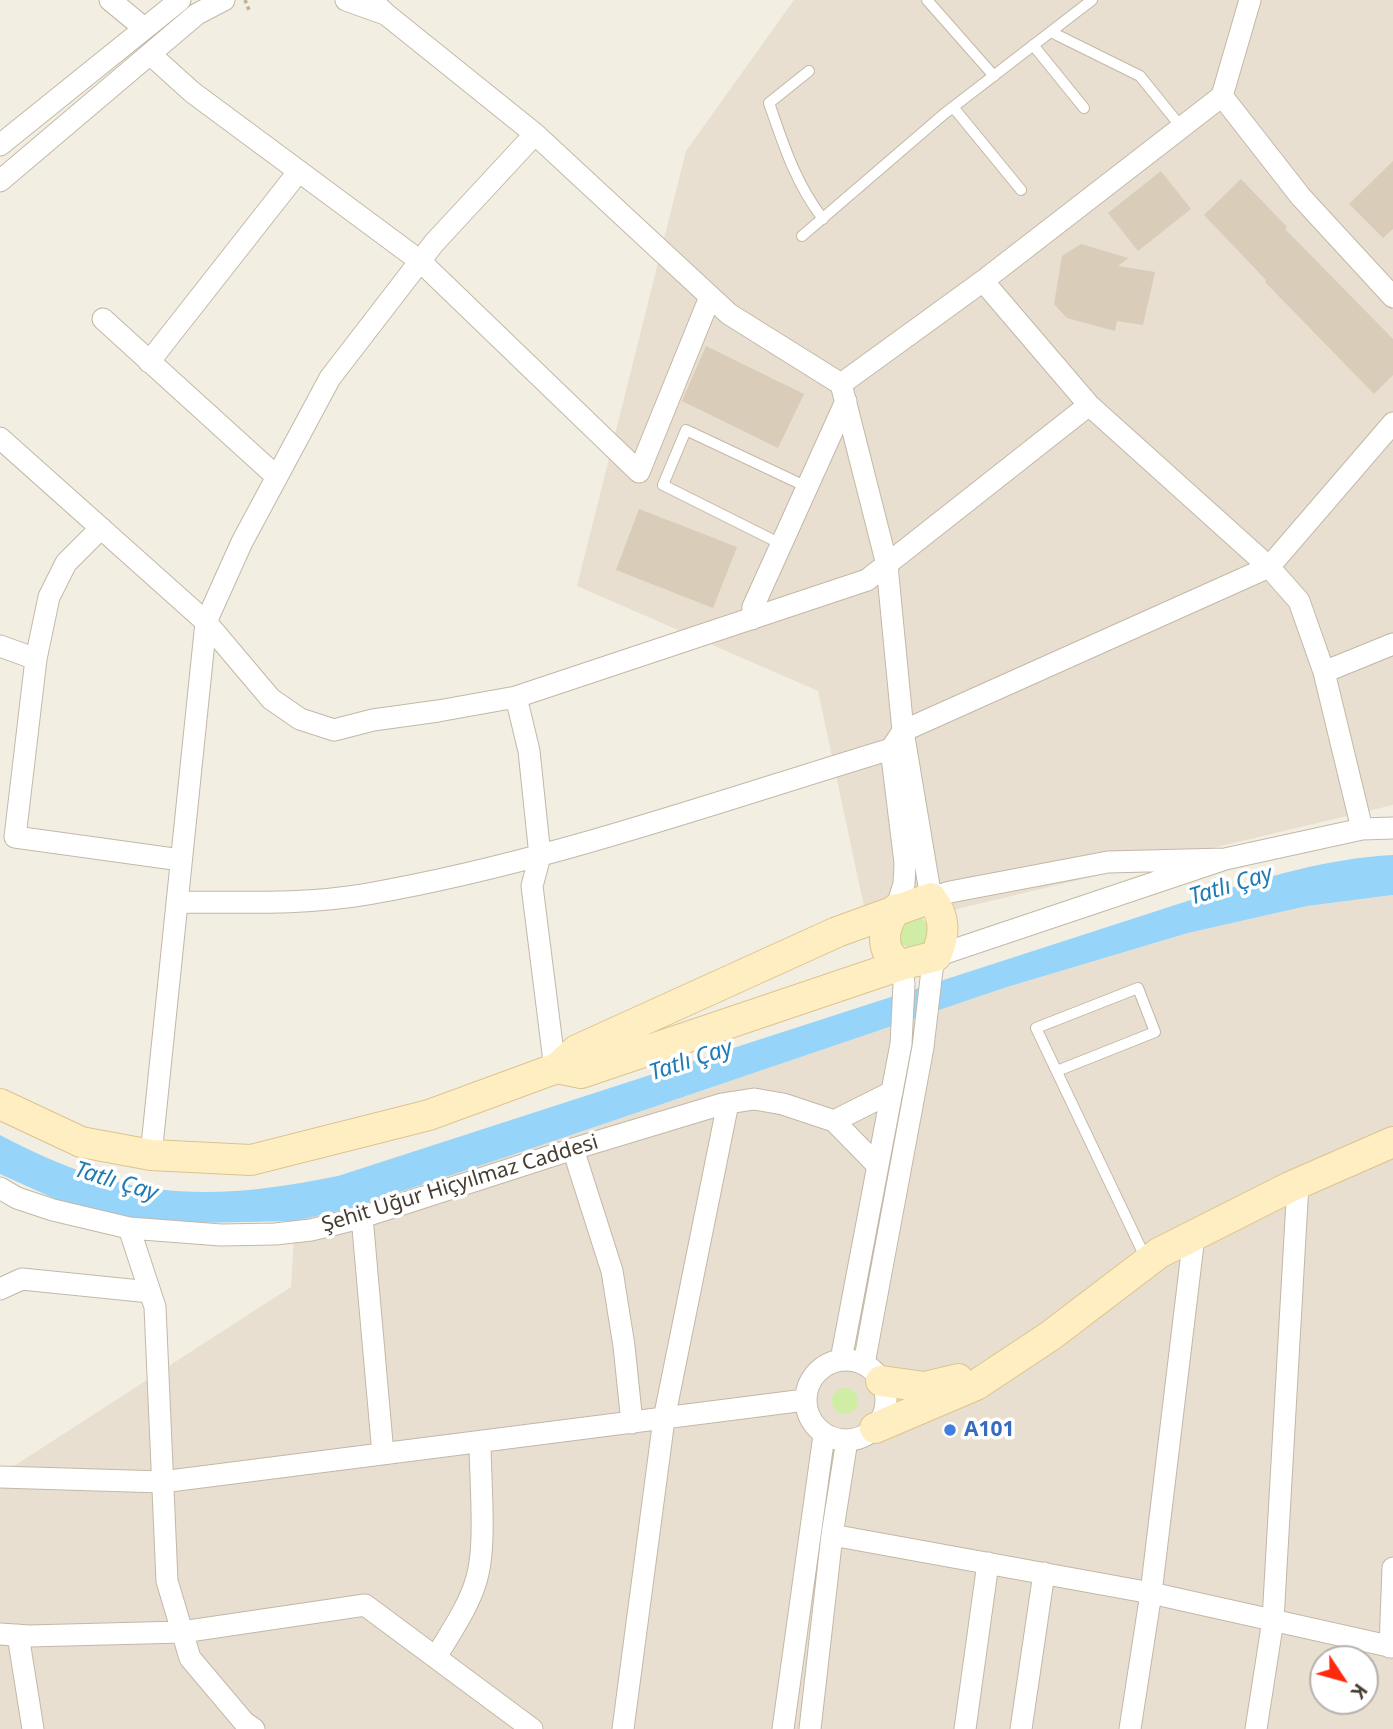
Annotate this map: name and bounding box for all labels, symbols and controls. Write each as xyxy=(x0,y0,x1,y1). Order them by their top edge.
water label: Tatlı Çay xyxy=(1186,860,1276,912)
water label: Tatlı Çay xyxy=(646,1035,736,1087)
street label: Şehit Uğur Hiçyılmaz Caddesi xyxy=(319,1130,601,1238)
water label: Tatlı Çay xyxy=(71,1156,161,1208)
place label: A101 xyxy=(964,1417,1015,1443)
marker: A101 xyxy=(942,1422,958,1438)
north arrow xyxy=(1309,1645,1379,1715)
text: K xyxy=(1345,1678,1374,1704)

